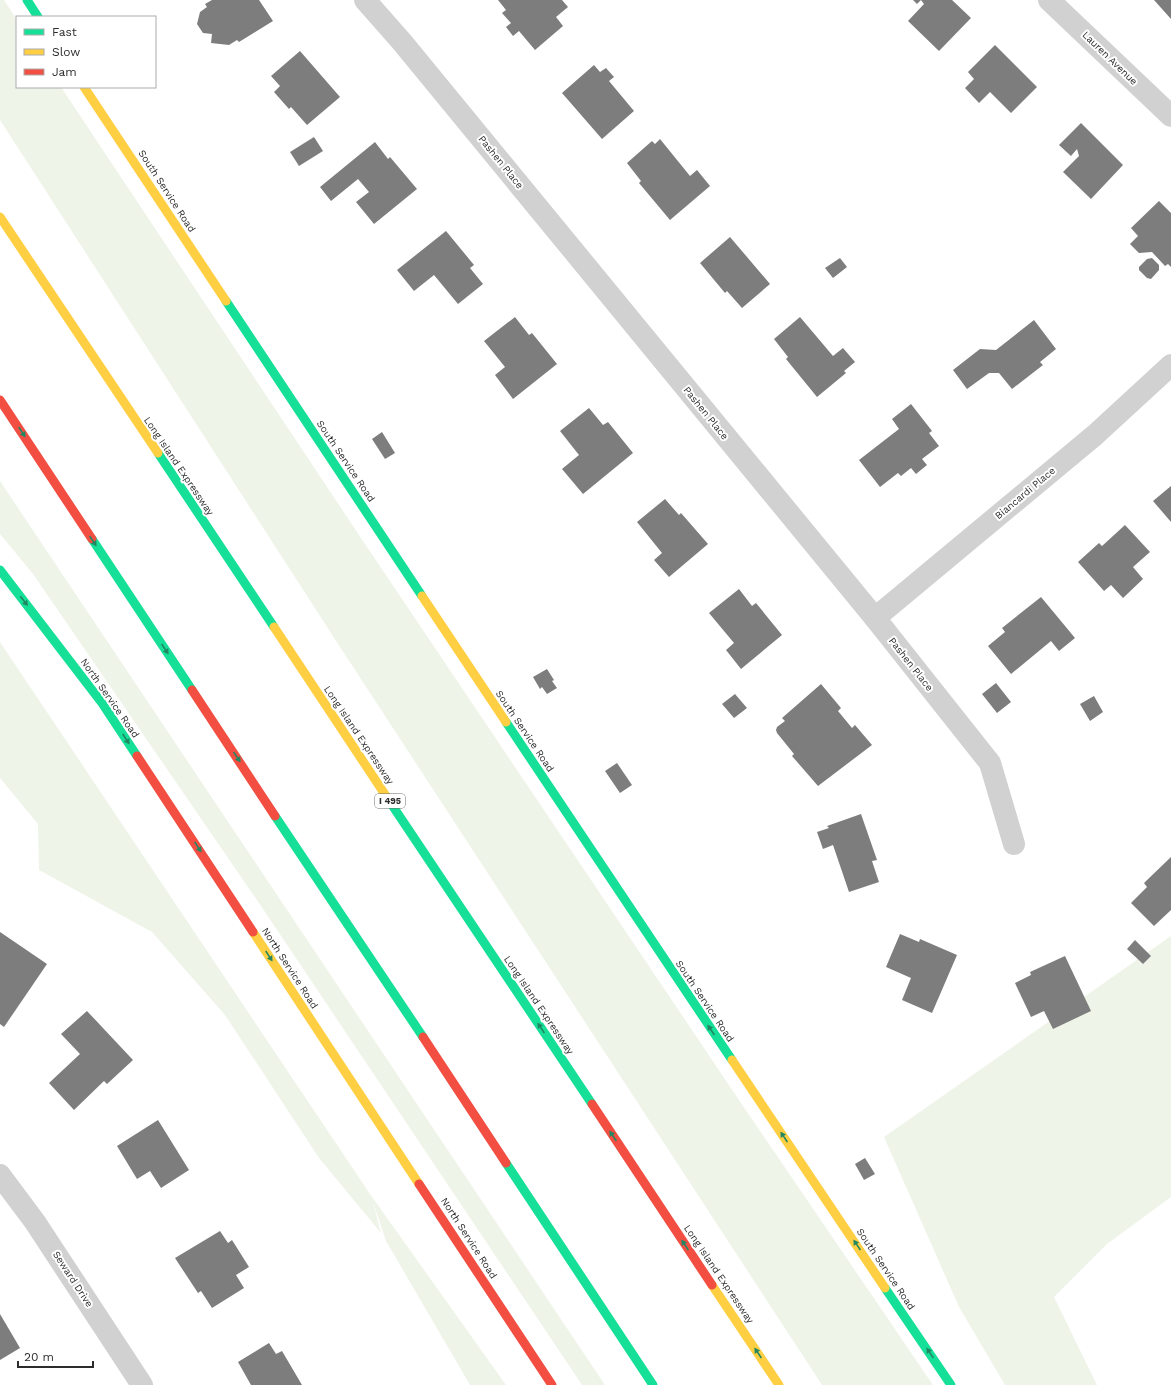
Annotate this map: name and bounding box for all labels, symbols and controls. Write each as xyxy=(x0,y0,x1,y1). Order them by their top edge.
legend xyxy=(16,16,156,88)
text: Fast xyxy=(52,25,77,39)
street label: Lauren Avenue xyxy=(1080,29,1140,87)
text: Slow xyxy=(52,45,80,59)
text: Jam xyxy=(52,65,77,79)
street label: Pashen Place xyxy=(476,133,526,191)
street label: South Service Road xyxy=(136,148,198,234)
street label: Pashen Place xyxy=(681,384,731,442)
street label: Long Island Expressway xyxy=(142,415,217,518)
street label: South Service Road xyxy=(315,418,377,504)
one-way arrow xyxy=(18,427,25,438)
street label: Biancardi Place xyxy=(993,465,1057,521)
one-way arrow xyxy=(89,536,97,546)
one-way arrow xyxy=(19,595,28,606)
street label: Pashen Place xyxy=(887,635,935,693)
one-way arrow xyxy=(161,644,169,654)
street label: North Service Road xyxy=(78,656,142,740)
street label: Long Island Expressway xyxy=(322,684,397,787)
street label: South Service Road xyxy=(494,688,556,774)
one-way arrow xyxy=(122,734,130,744)
one-way arrow xyxy=(233,752,241,763)
road number: I 495 xyxy=(375,794,405,808)
one-way arrow xyxy=(194,842,201,853)
street label: North Service Road xyxy=(260,926,320,1010)
one-way arrow xyxy=(265,951,273,961)
street label: Long Island Expressway xyxy=(502,954,577,1057)
street label: South Service Road xyxy=(674,958,736,1044)
one-way arrow xyxy=(537,1023,545,1033)
one-way arrow xyxy=(707,1024,715,1035)
one-way arrow xyxy=(609,1131,617,1142)
one-way arrow xyxy=(780,1132,788,1143)
street label: North Service Road xyxy=(439,1196,499,1280)
street label: Long Island Expressway xyxy=(682,1223,757,1326)
street label: South Service Road xyxy=(855,1226,917,1312)
one-way arrow xyxy=(682,1239,689,1250)
one-way arrow xyxy=(853,1240,861,1250)
street label: Seward Drive xyxy=(51,1249,95,1309)
scale bar xyxy=(18,1343,93,1369)
one-way arrow xyxy=(754,1347,762,1358)
one-way arrow xyxy=(926,1347,933,1359)
text: 20 m xyxy=(24,1350,54,1364)

